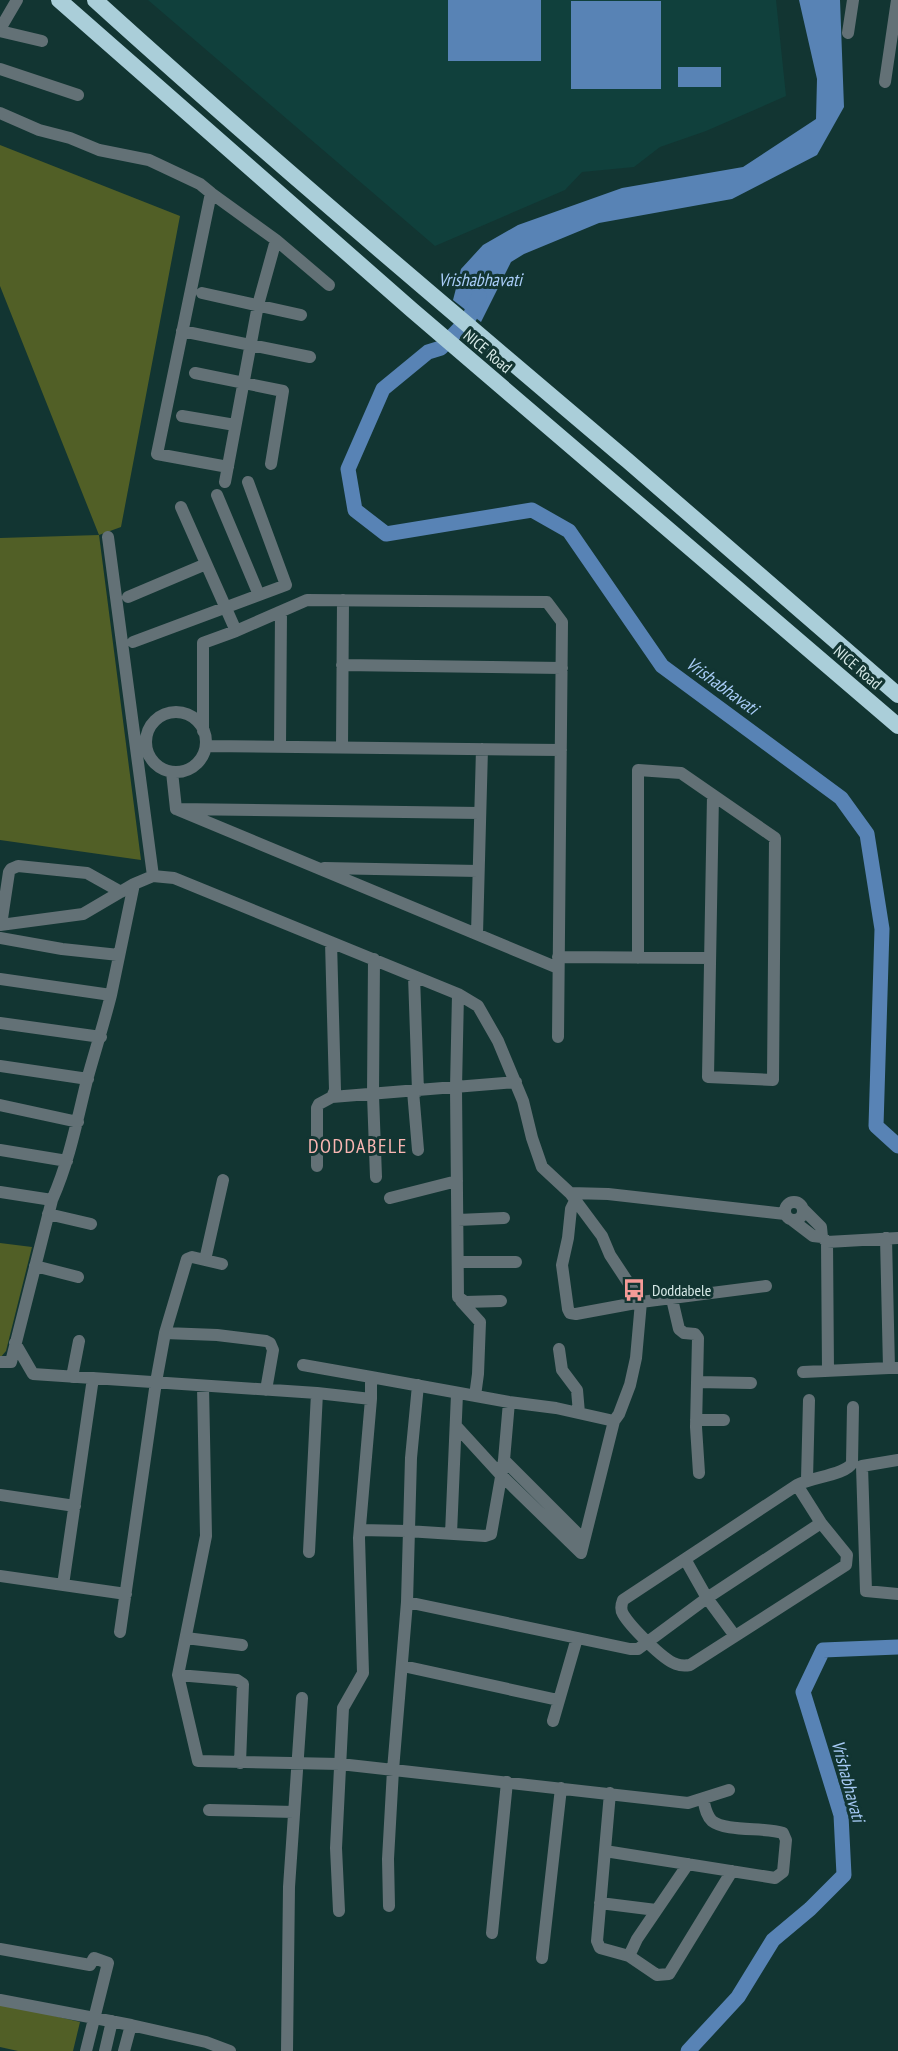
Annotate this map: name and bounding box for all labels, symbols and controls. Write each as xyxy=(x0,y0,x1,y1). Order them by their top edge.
water label: Vrishabhavati xyxy=(438,268,524,291)
street label: NICE Road xyxy=(460,325,516,377)
street label: NICE Road xyxy=(830,641,886,693)
water label: Vrishabhavati xyxy=(682,652,765,721)
district label: DODDABELE xyxy=(308,1133,408,1159)
bus stop icon: Doddabele xyxy=(621,1277,647,1303)
place label: Doddabele xyxy=(652,1280,711,1300)
water label: Vrishabhavati xyxy=(827,1738,871,1826)

